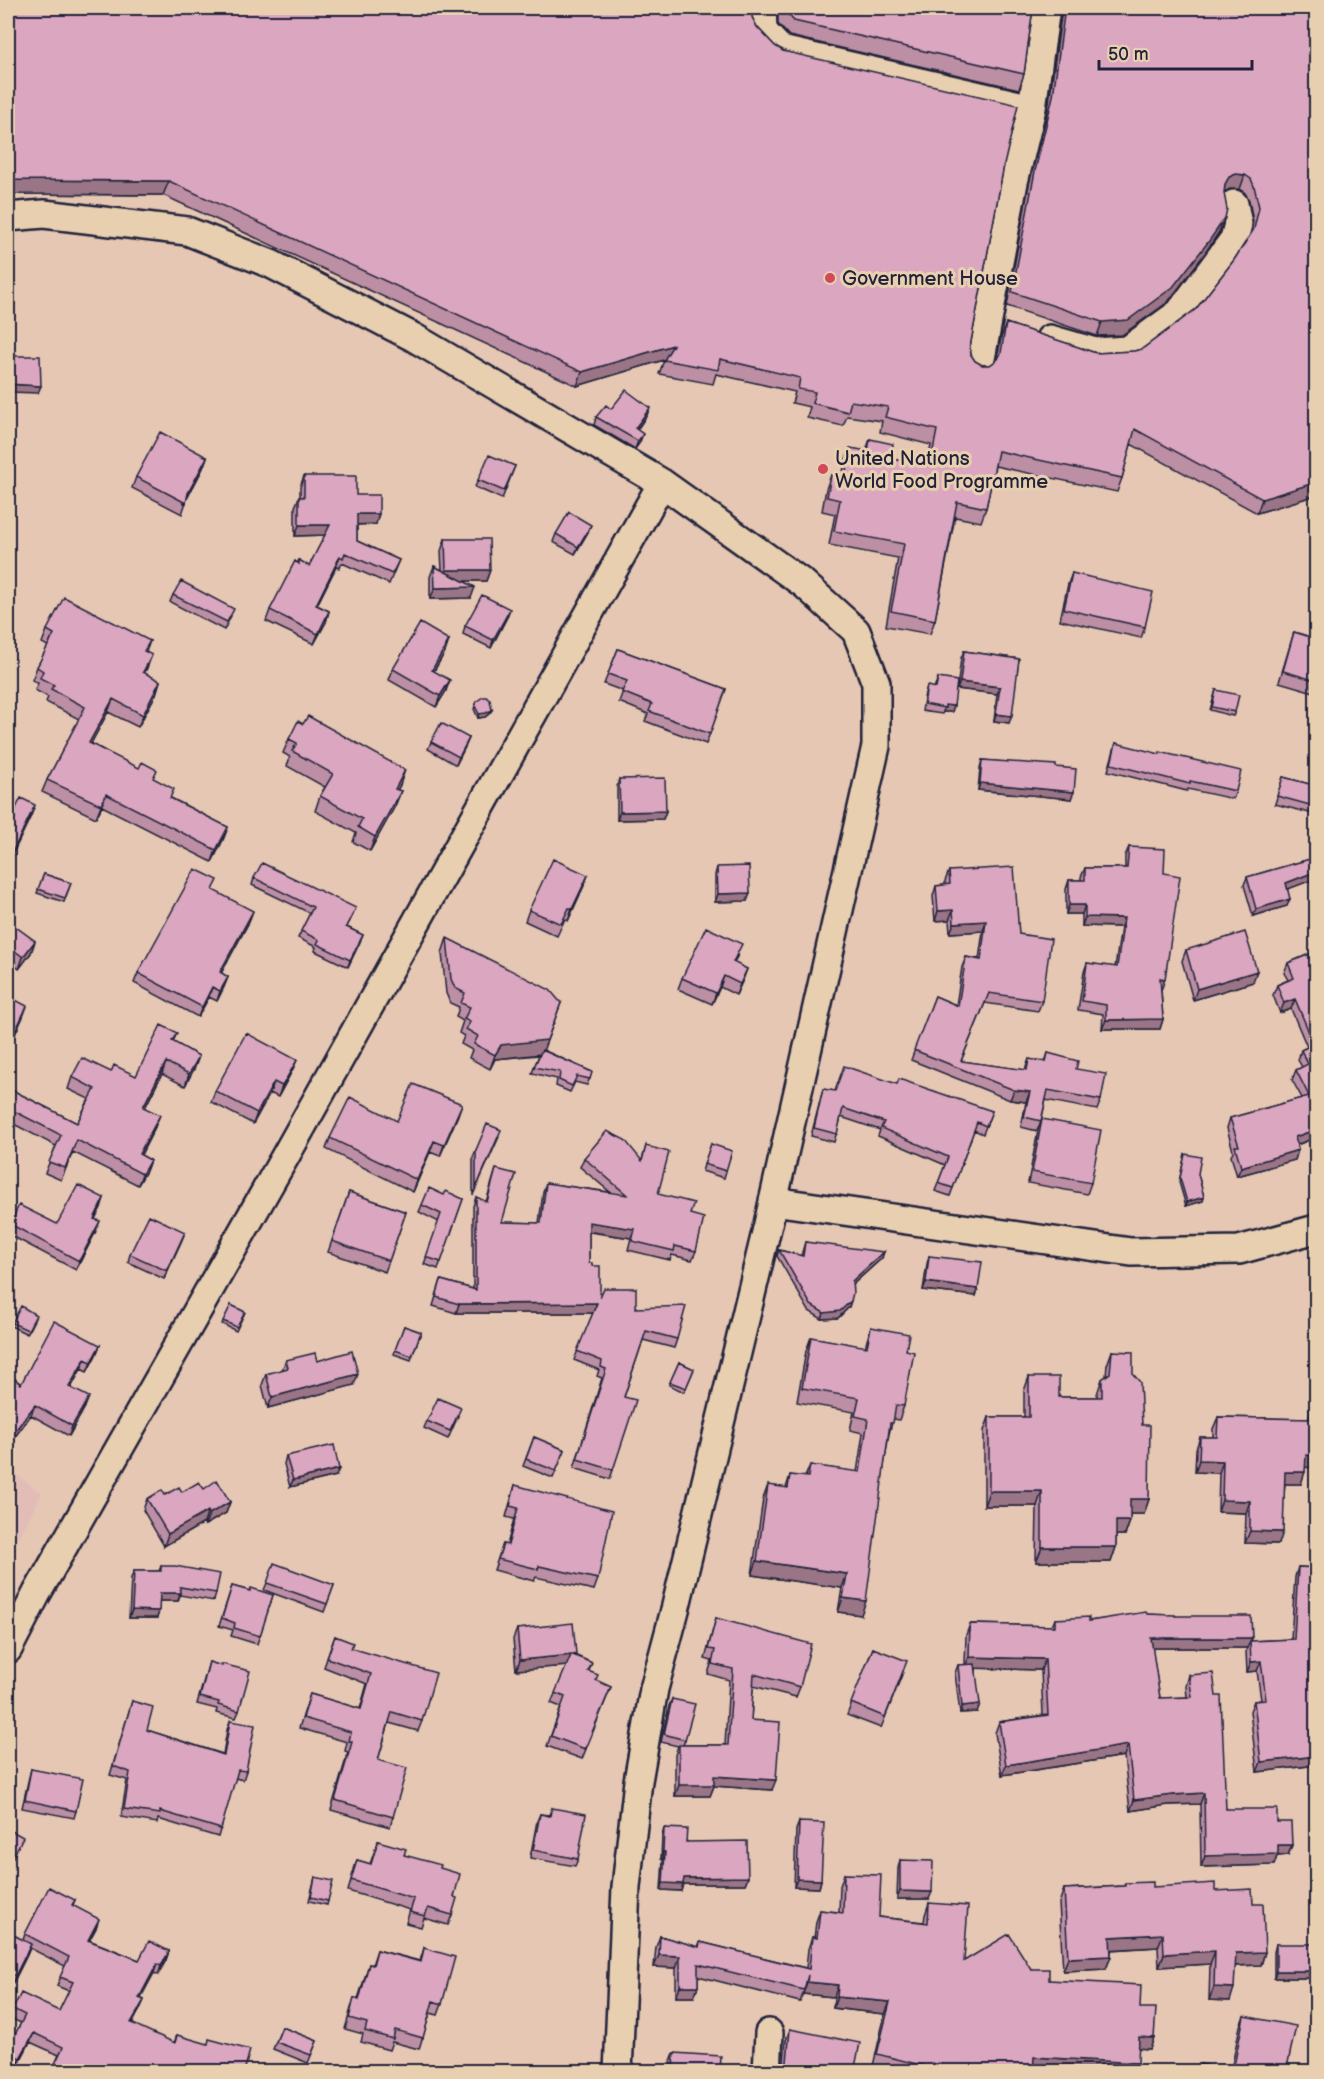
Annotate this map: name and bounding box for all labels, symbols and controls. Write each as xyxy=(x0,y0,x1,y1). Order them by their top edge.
scale bar xyxy=(1099,33,1252,71)
text: 50 m xyxy=(1108,44,1149,65)
place label: Government House xyxy=(842,267,1018,291)
marker: Government House xyxy=(823,271,837,285)
place label: United Nations World Food Programme xyxy=(835,447,1048,494)
marker: United Nations World Food Programme xyxy=(816,462,830,476)

